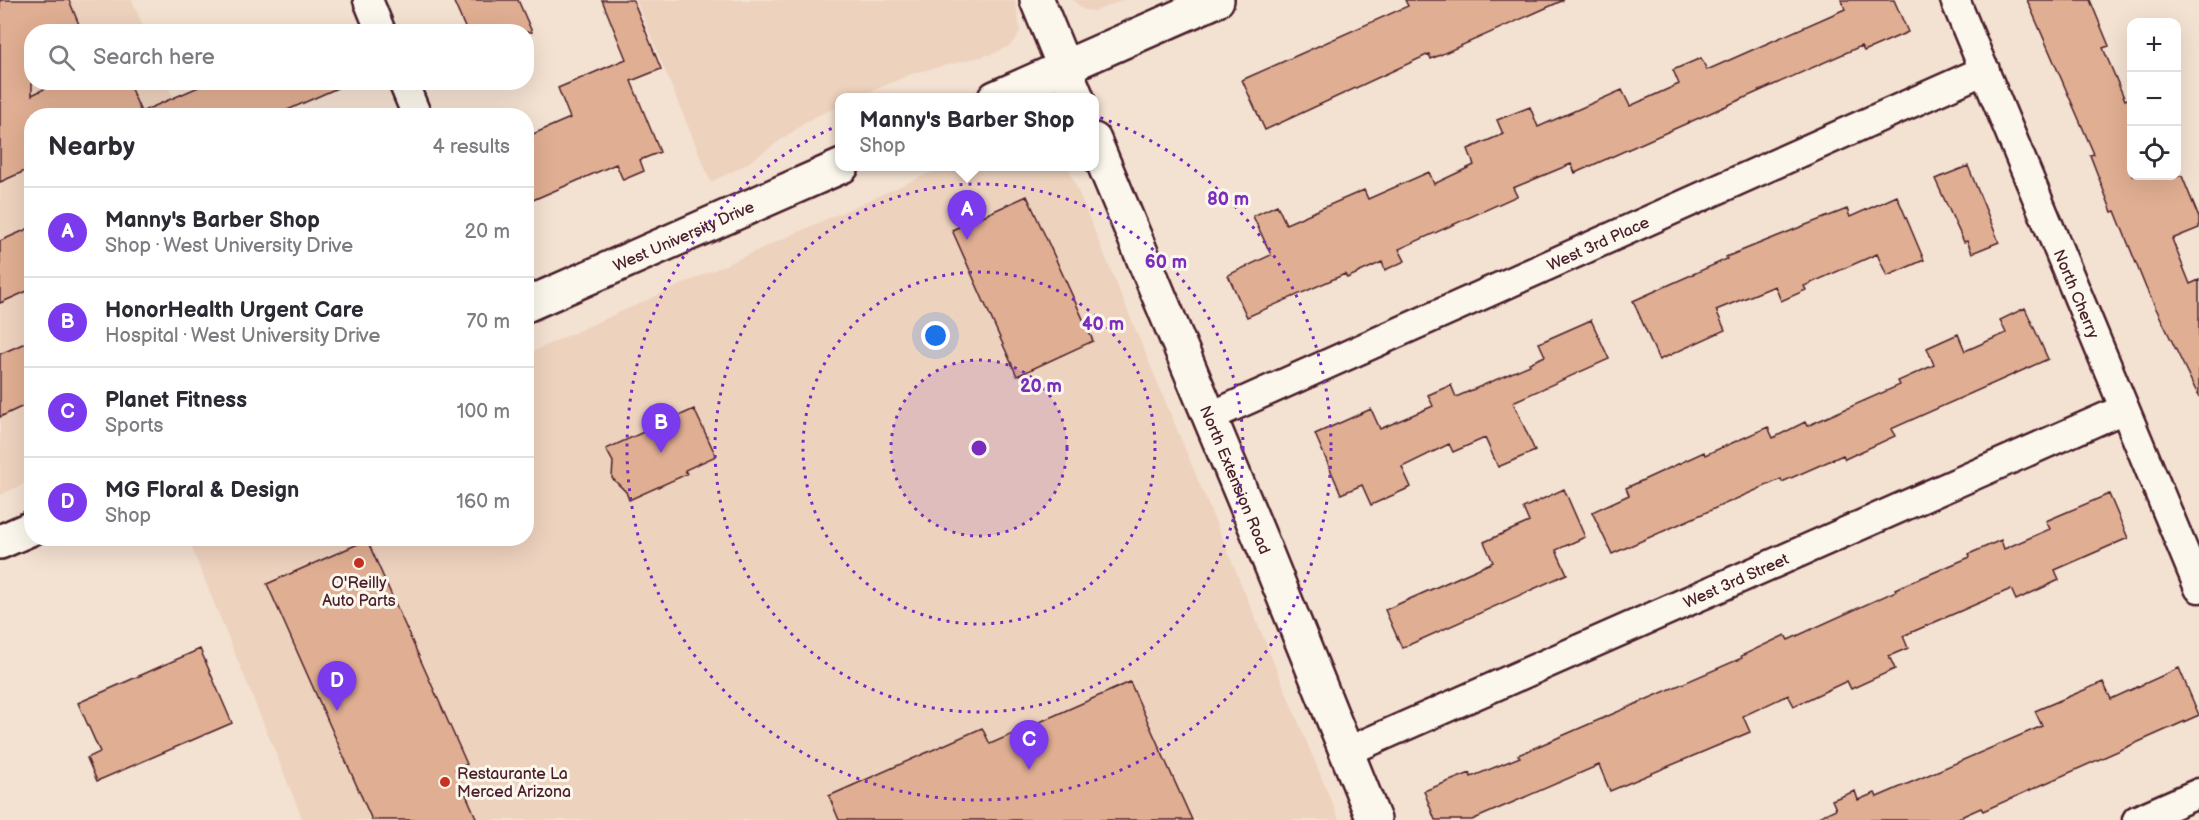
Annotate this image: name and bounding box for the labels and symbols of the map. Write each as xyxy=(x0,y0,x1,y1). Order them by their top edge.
text: 80 m xyxy=(1207,189,1249,210)
pin: A xyxy=(948,190,986,240)
street label: West University Drive xyxy=(611,198,758,276)
street label: West 3rd Place xyxy=(1545,213,1653,276)
street label: North Cherry xyxy=(2049,247,2103,342)
text: 60 m xyxy=(1145,252,1187,273)
text: 40 m xyxy=(1082,314,1124,335)
your location xyxy=(921,321,950,350)
text: 20 m xyxy=(1020,376,1062,397)
street label: North Extension Road xyxy=(1195,403,1274,557)
pin: B xyxy=(642,404,680,453)
centre of rings xyxy=(969,438,989,458)
street label: West 3rd Street xyxy=(1681,550,1792,613)
marker: O'Reilly Auto Parts xyxy=(352,556,366,570)
place label: O'Reilly Auto Parts xyxy=(322,574,396,611)
pin: D xyxy=(318,662,356,711)
pin: C xyxy=(1010,720,1048,770)
place label: Restaurante La Merced Arizona xyxy=(457,765,571,802)
marker: Restaurante La Merced Arizona xyxy=(438,775,452,789)

